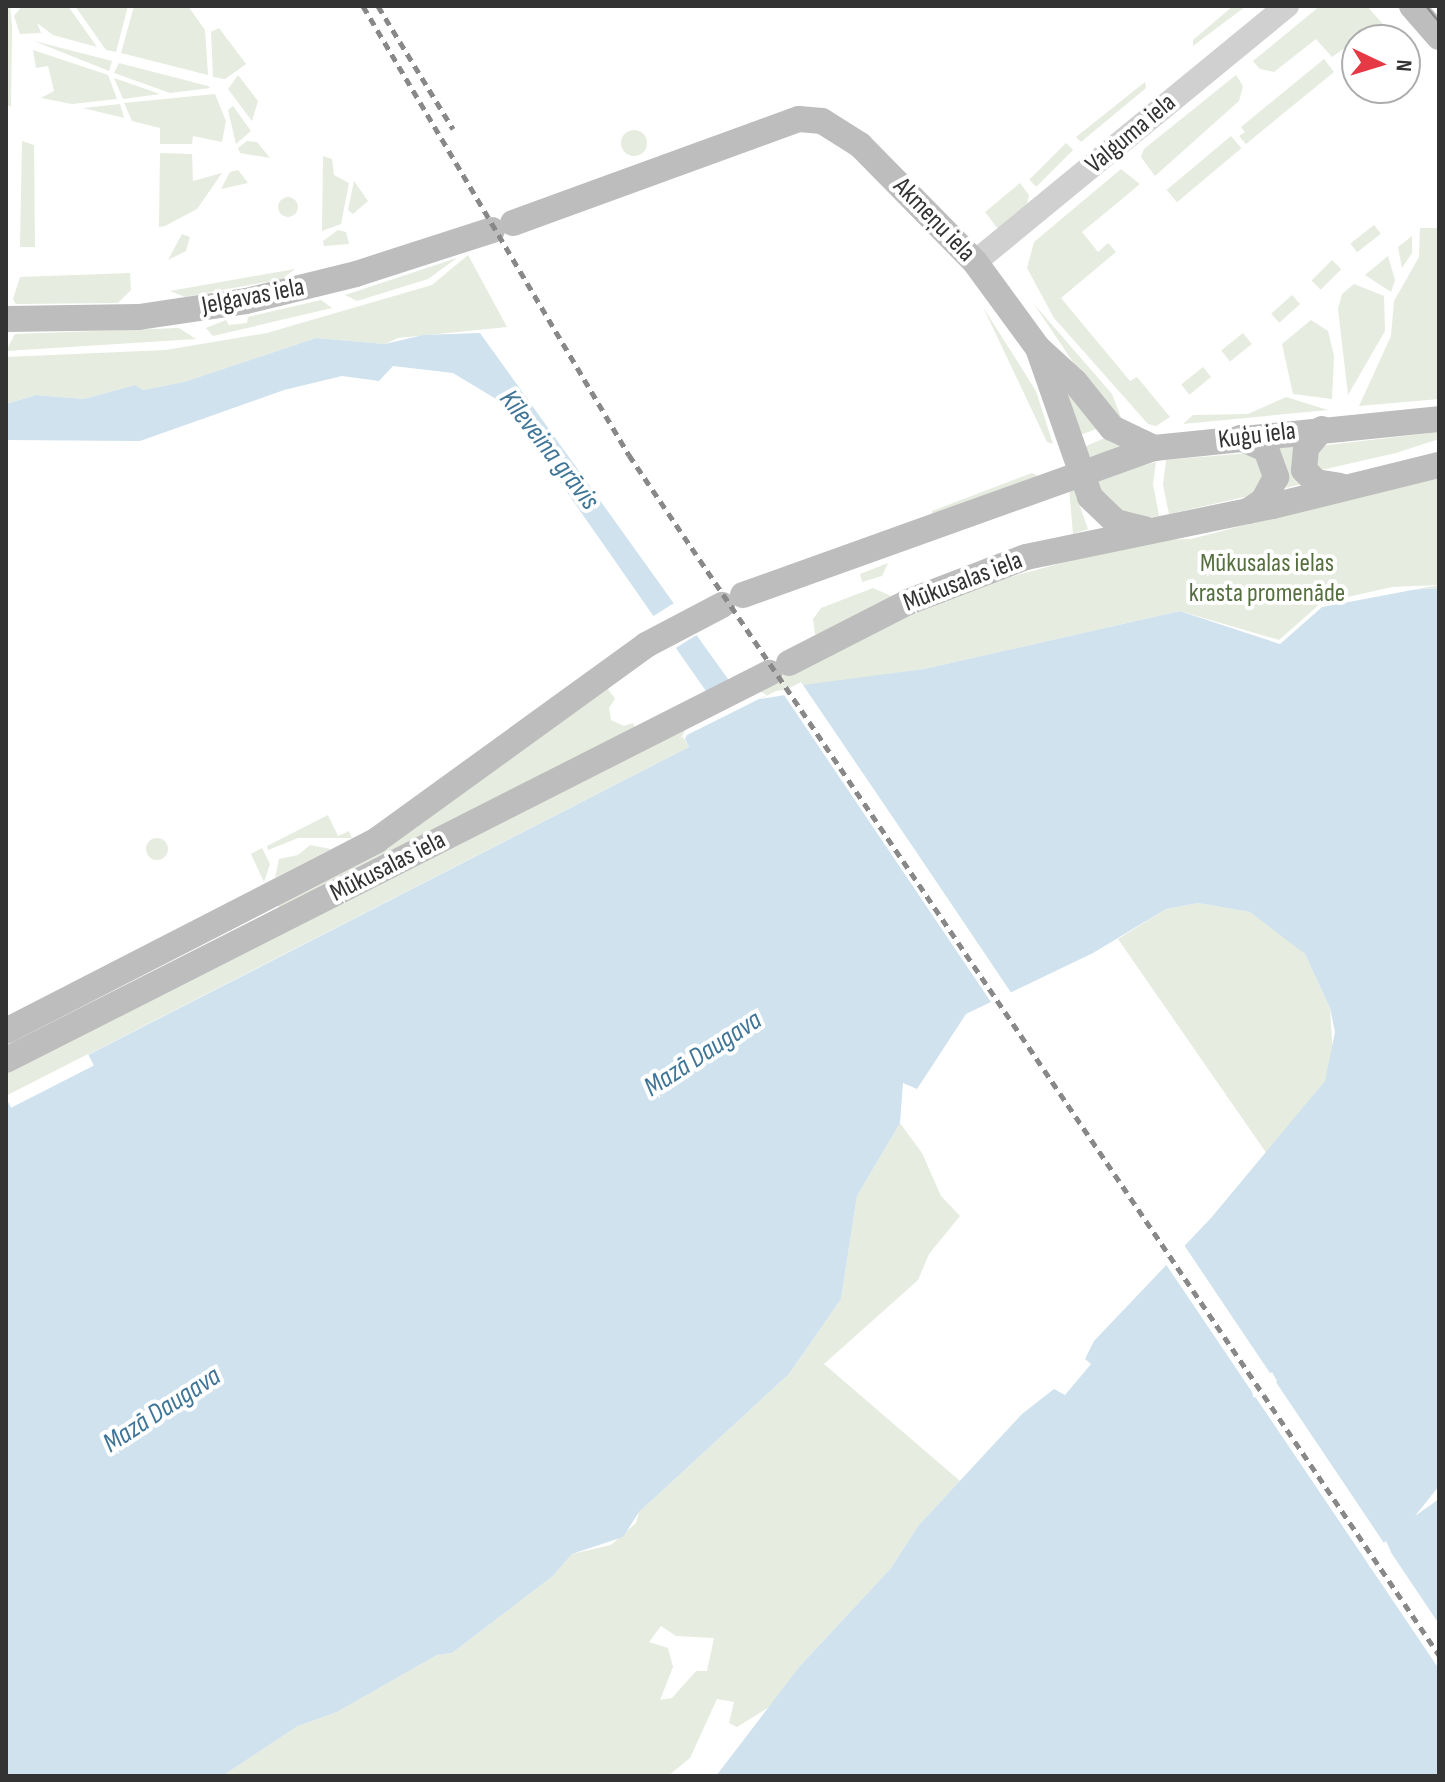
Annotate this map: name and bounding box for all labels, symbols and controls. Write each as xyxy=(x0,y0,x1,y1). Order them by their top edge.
north arrow xyxy=(1341,24,1421,104)
text: N xyxy=(1390,59,1417,72)
street label: Valguma iela xyxy=(1080,87,1182,181)
street label: Akmeņu iela xyxy=(886,171,982,269)
street label: Jelgavas iela xyxy=(199,272,307,322)
water label: Kīleveina grāvis xyxy=(492,383,606,517)
street label: Kuģu iela xyxy=(1216,416,1298,456)
street label: Mūkusalas iela xyxy=(899,545,1027,619)
park label: Mūkusalas ielas krasta promenāde xyxy=(1189,548,1345,610)
street label: Mūkusalas iela xyxy=(325,825,451,909)
water label: Mazā Daugava xyxy=(638,1004,768,1104)
water label: Mazā Daugava xyxy=(97,1360,227,1460)

